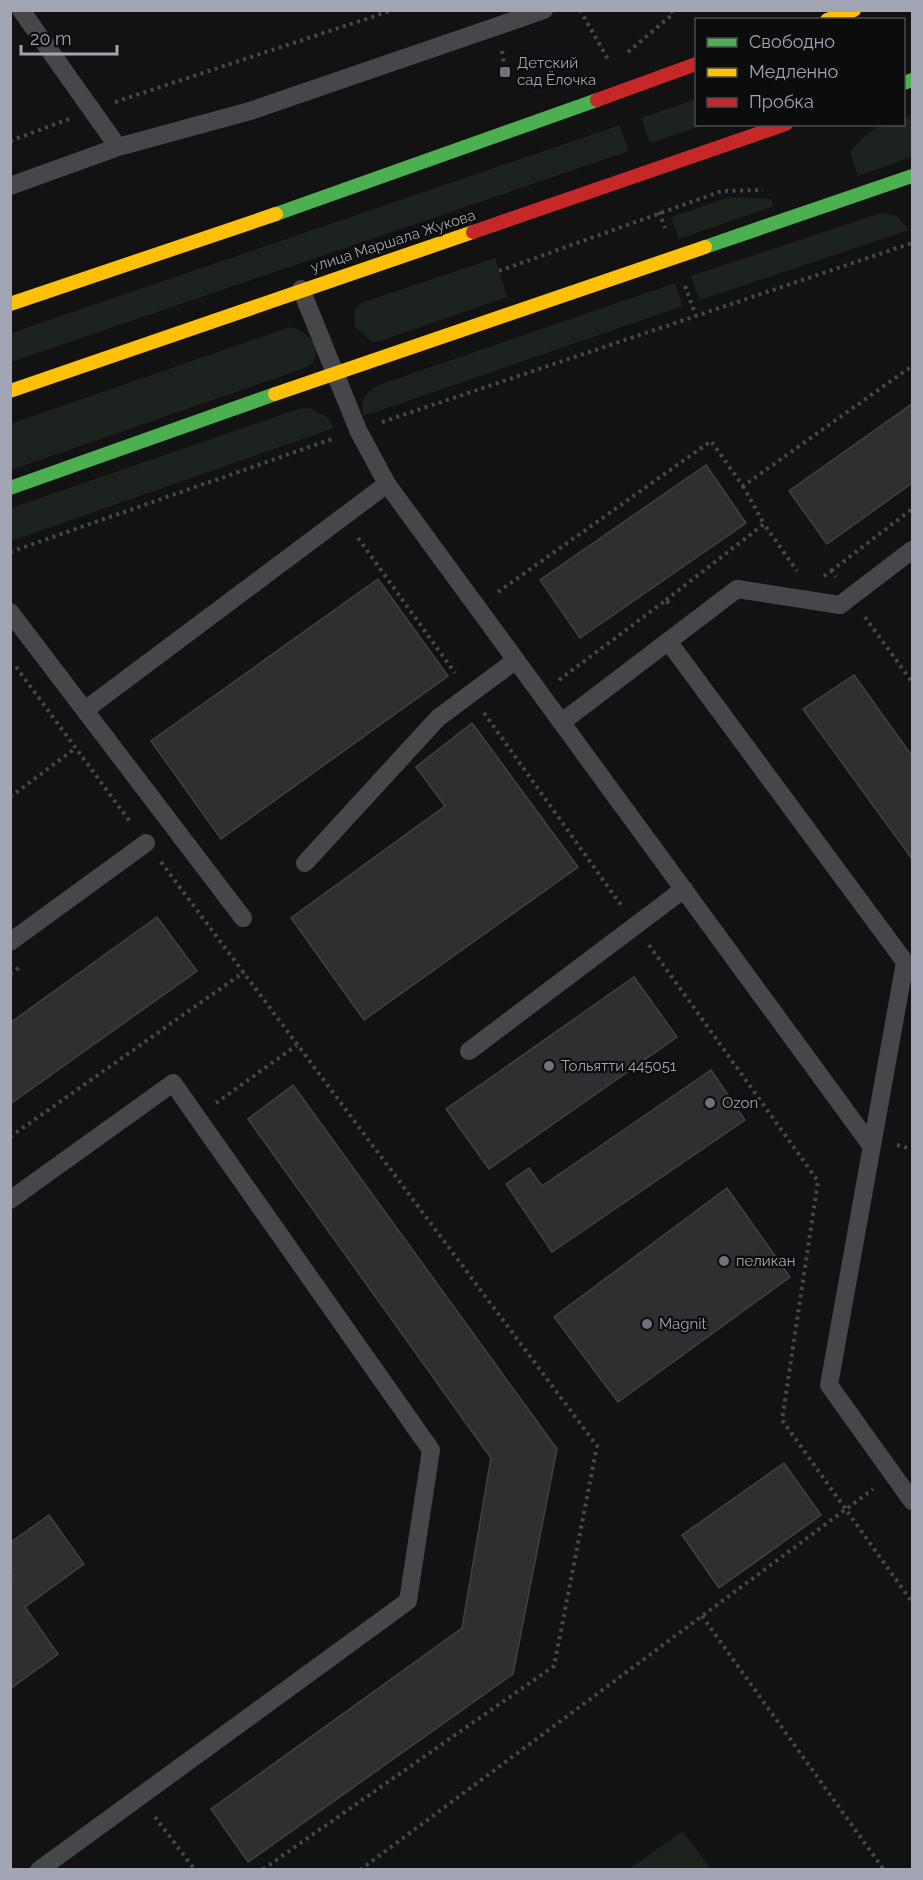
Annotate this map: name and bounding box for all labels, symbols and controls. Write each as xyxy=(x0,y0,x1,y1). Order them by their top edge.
scale bar xyxy=(21,18,117,56)
legend xyxy=(695,18,905,126)
text: 20 m xyxy=(30,28,72,49)
text: Свободно xyxy=(749,31,835,52)
place label: Детский сад Ёлочка xyxy=(517,54,596,89)
text: Медленно xyxy=(749,61,838,82)
marker: Детский сад Ёлочка xyxy=(498,65,512,79)
text: Пробка xyxy=(749,91,814,112)
street label: улица Маршала Жукова xyxy=(308,206,478,276)
place label: Тольятти 445051 xyxy=(561,1057,677,1075)
marker: Тольятти 445051 xyxy=(542,1059,556,1073)
place label: Ozon xyxy=(722,1094,758,1112)
marker: Ozon xyxy=(703,1096,717,1110)
place label: пеликан xyxy=(736,1252,795,1270)
marker: пеликан xyxy=(717,1254,731,1268)
place label: Magnit xyxy=(659,1315,707,1333)
marker: Magnit xyxy=(640,1317,654,1331)

